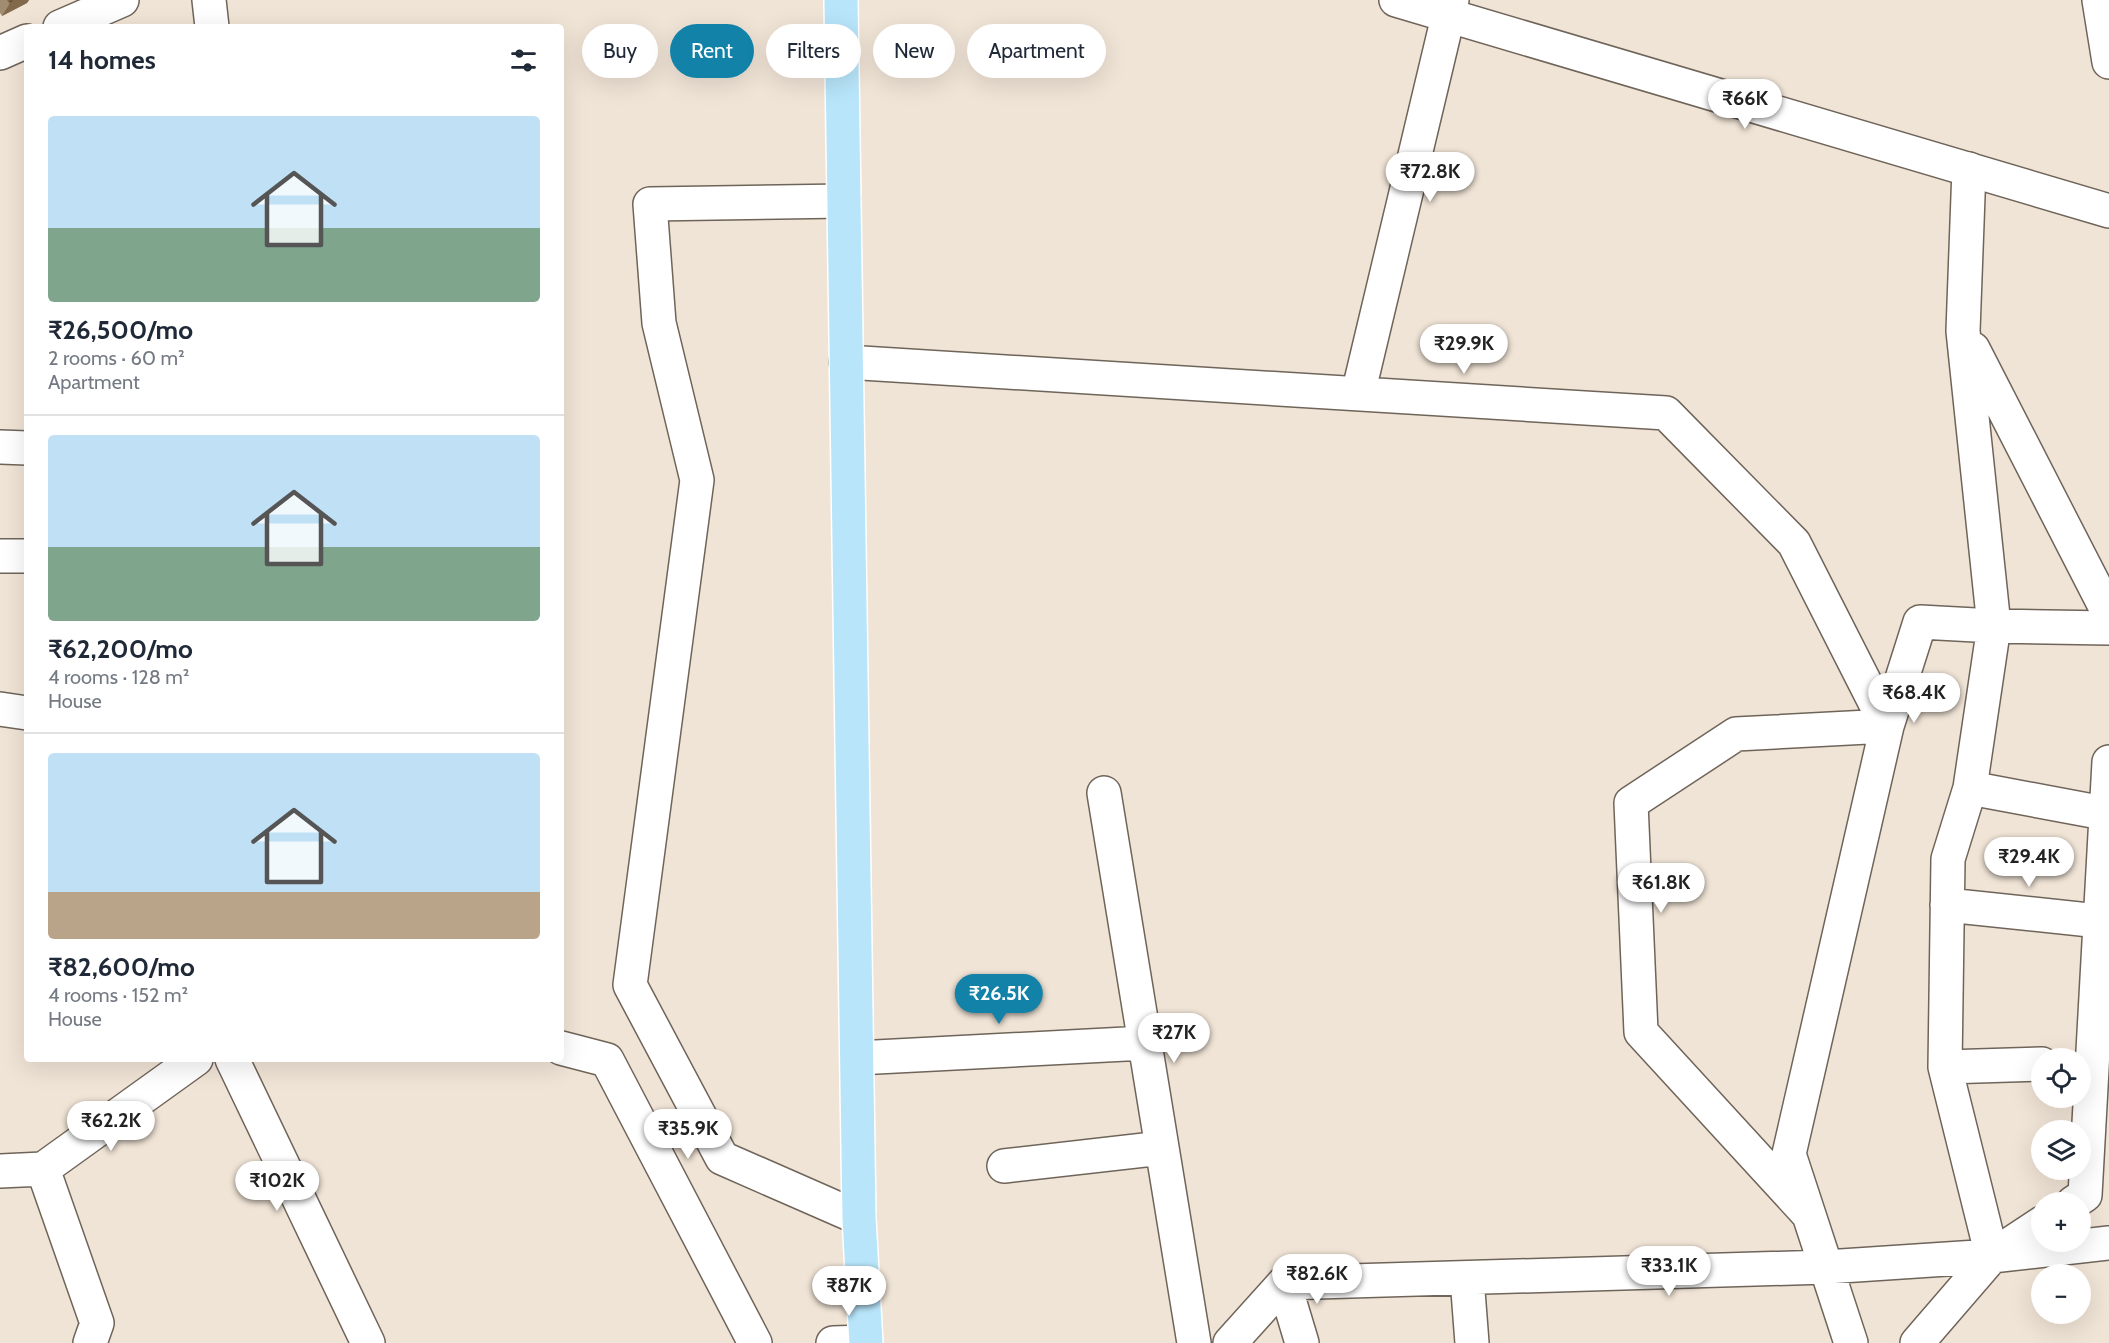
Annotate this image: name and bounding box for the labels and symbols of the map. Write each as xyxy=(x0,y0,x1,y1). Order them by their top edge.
pin: ₹66K xyxy=(1709,79,1781,130)
pin: ₹72.8K xyxy=(1381,152,1479,203)
pin: ₹29.9K xyxy=(1415,324,1513,375)
pin: ₹68.4K xyxy=(1865,673,1963,724)
pin: ₹29.4K xyxy=(1980,837,2078,888)
pin: ₹61.8K xyxy=(1612,863,1710,914)
pin: ₹26.5K xyxy=(950,974,1048,1025)
pin: ₹27K xyxy=(1138,1013,1210,1064)
pin: ₹62.2K xyxy=(62,1101,160,1152)
pin: ₹35.9K xyxy=(639,1109,737,1160)
pin: ₹102K xyxy=(235,1161,319,1212)
pin: ₹33.1K xyxy=(1620,1246,1718,1297)
pin: ₹82.6K xyxy=(1268,1254,1366,1305)
pin: ₹87K xyxy=(813,1266,885,1317)

